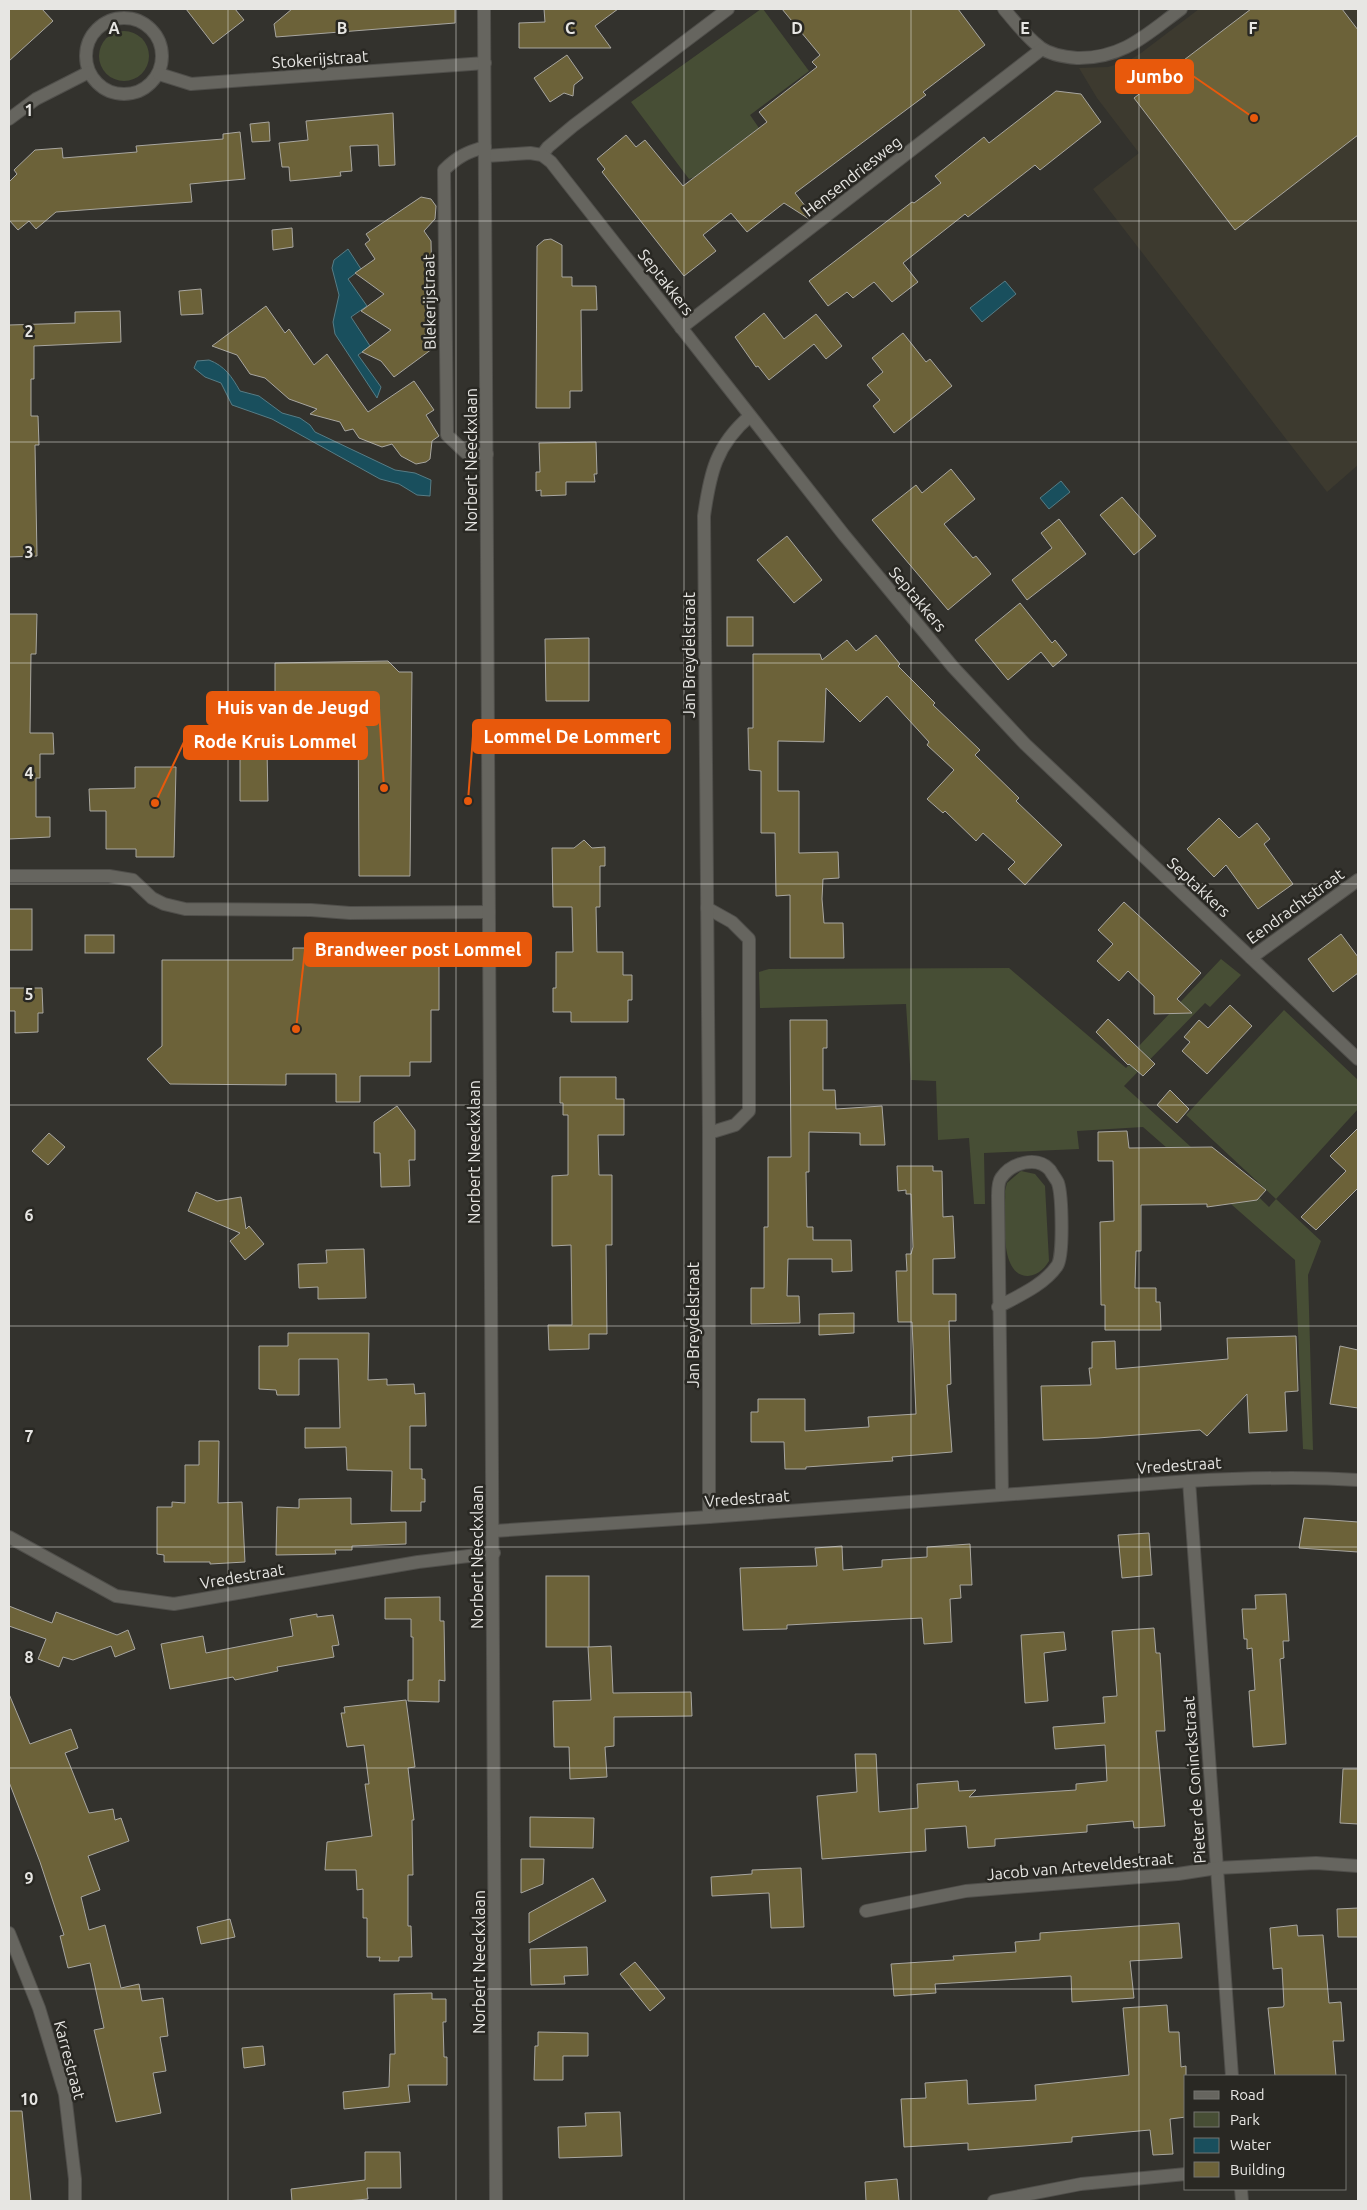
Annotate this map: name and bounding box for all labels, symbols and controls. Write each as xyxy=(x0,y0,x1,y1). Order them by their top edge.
text: A xyxy=(108,19,120,37)
text: B xyxy=(337,19,347,37)
text: C xyxy=(565,19,575,37)
text: D xyxy=(791,19,803,37)
text: E xyxy=(1020,19,1030,37)
text: F xyxy=(1249,19,1258,37)
street label: Stokerijstraat xyxy=(271,47,369,71)
callout: Jumbo xyxy=(1116,60,1193,93)
text: Jumbo xyxy=(1126,66,1184,86)
text: 1 xyxy=(24,101,34,119)
street label: Hensendriesweg xyxy=(799,132,905,220)
street label: Septakkers xyxy=(635,245,697,319)
street label: Blekerijstraat xyxy=(419,253,439,350)
text: 2 xyxy=(24,322,34,340)
street label: Norbert Neeckxlaan xyxy=(462,388,480,532)
text: 3 xyxy=(24,543,34,561)
street label: Septakkers xyxy=(886,563,950,635)
street label: Jan Breydelstraat xyxy=(680,591,698,718)
callout: Huis van de Jeugd xyxy=(207,692,379,725)
text: Huis van de Jeugd xyxy=(217,697,369,717)
callout: Lommel De Lommert xyxy=(473,720,670,753)
callout: Rode Kruis Lommel xyxy=(184,726,367,759)
text: Lommel De Lommert xyxy=(484,726,661,746)
text: Rode Kruis Lommel xyxy=(194,731,357,751)
text: 4 xyxy=(24,764,34,782)
street label: Septakkers xyxy=(1164,854,1234,920)
street label: Eendrachtstraat xyxy=(1243,864,1348,947)
callout: Brandweer post Lommel xyxy=(305,933,531,966)
text: Brandweer post Lommel xyxy=(315,939,522,959)
text: 5 xyxy=(24,985,34,1003)
street label: Norbert Neeckxlaan xyxy=(465,1080,483,1224)
text: 6 xyxy=(24,1206,34,1224)
street label: Jan Breydelstraat xyxy=(684,1261,702,1388)
text: 7 xyxy=(24,1427,34,1445)
street label: Vredestraat xyxy=(1136,1453,1223,1477)
street label: Norbert Neeckxlaan xyxy=(468,1485,486,1629)
street label: Vredestraat xyxy=(704,1486,791,1510)
street label: Vredestraat xyxy=(199,1560,286,1592)
text: 8 xyxy=(24,1648,34,1666)
street label: Pieter de Coninckstraat xyxy=(1179,1695,1209,1864)
street label: Jacob van Arteveldestraat xyxy=(986,1849,1175,1883)
text: 9 xyxy=(24,1869,34,1887)
street label: Norbert Neeckxlaan xyxy=(470,1890,488,2034)
street label: Karrestraat xyxy=(51,2019,89,2102)
legend xyxy=(1184,2075,1347,2190)
text: Road xyxy=(1230,2086,1265,2103)
text: 10 xyxy=(20,2090,38,2108)
text: Park xyxy=(1230,2111,1260,2128)
text: Water xyxy=(1230,2136,1271,2153)
text: Building xyxy=(1230,2161,1285,2178)

